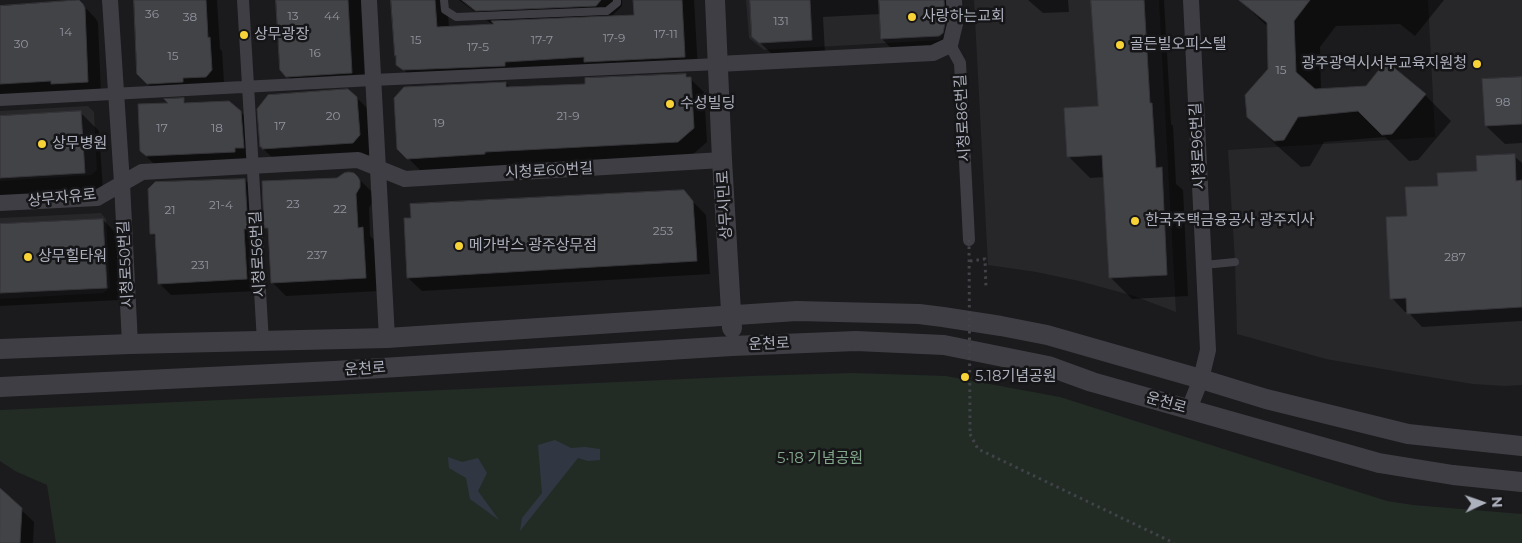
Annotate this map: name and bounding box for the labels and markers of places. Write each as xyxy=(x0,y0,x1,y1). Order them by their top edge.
place label: 사랑하는교회 xyxy=(922,8,1005,26)
marker: 사랑하는교회 xyxy=(906,11,918,23)
place label: 상무광장 xyxy=(254,26,309,44)
marker: 상무광장 xyxy=(238,29,250,41)
place label: 골든빌오피스텔 xyxy=(1130,36,1227,54)
marker: 골든빌오피스텔 xyxy=(1114,39,1126,51)
place label: 광주광역시서부교육지원청 xyxy=(1301,55,1467,73)
marker: 광주광역시서부교육지원청 xyxy=(1471,58,1483,70)
place label: 수성빌딩 xyxy=(680,95,735,113)
marker: 수성빌딩 xyxy=(664,98,676,110)
place label: 상무병원 xyxy=(52,135,107,153)
marker: 상무병원 xyxy=(36,138,48,150)
place label: 한국주택금융공사 광주지사 xyxy=(1145,212,1315,230)
marker: 한국주택금융공사 광주지사 xyxy=(1129,215,1141,227)
place label: 메가박스 광주상무점 xyxy=(469,237,597,255)
marker: 메가박스 광주상무점 xyxy=(453,240,465,252)
place label: 상무힐타워 xyxy=(38,248,107,266)
marker: 상무힐타워 xyxy=(22,251,34,263)
place label: 5.18기념공원 xyxy=(975,368,1057,386)
marker: 5.18기념공원 xyxy=(959,371,971,383)

